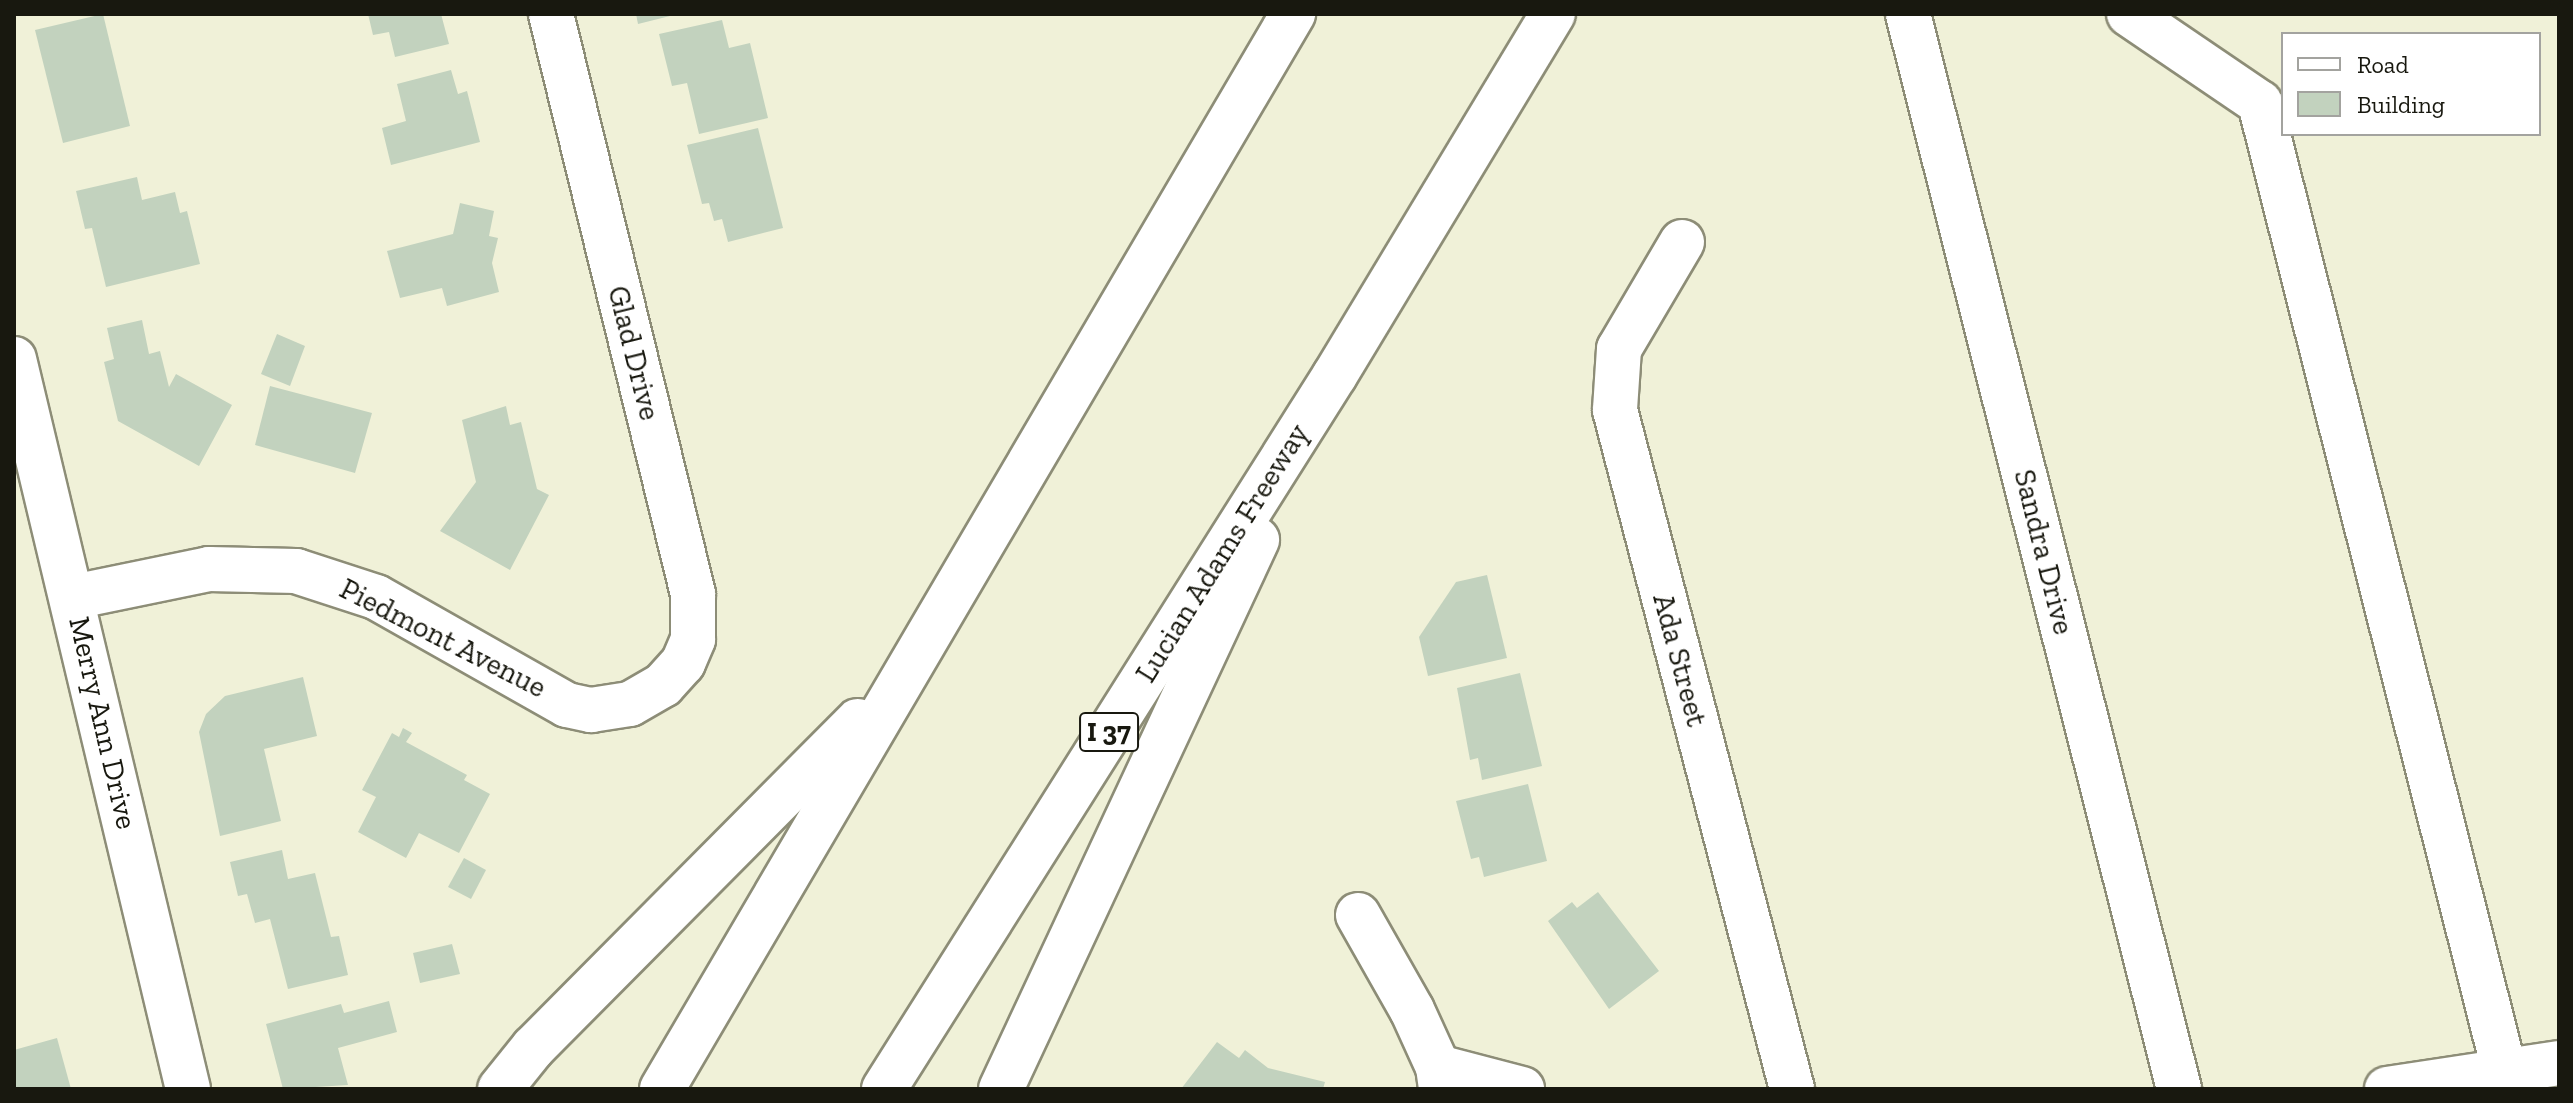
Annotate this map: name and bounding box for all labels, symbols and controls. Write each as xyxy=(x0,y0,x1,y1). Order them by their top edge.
legend xyxy=(2281,32,2541,136)
text: Road xyxy=(2357,50,2409,79)
text: Building xyxy=(2357,90,2445,119)
street label: Glad Drive xyxy=(600,282,668,424)
street label: Lucian Adams Freeway xyxy=(1128,417,1316,689)
street label: Sandra Drive xyxy=(2006,466,2082,638)
street label: Piedmont Avenue xyxy=(333,570,553,706)
street label: Ada Street xyxy=(1645,590,1715,730)
street label: Merry Ann Drive xyxy=(61,613,145,833)
road number: I 37 xyxy=(1079,708,1139,756)

